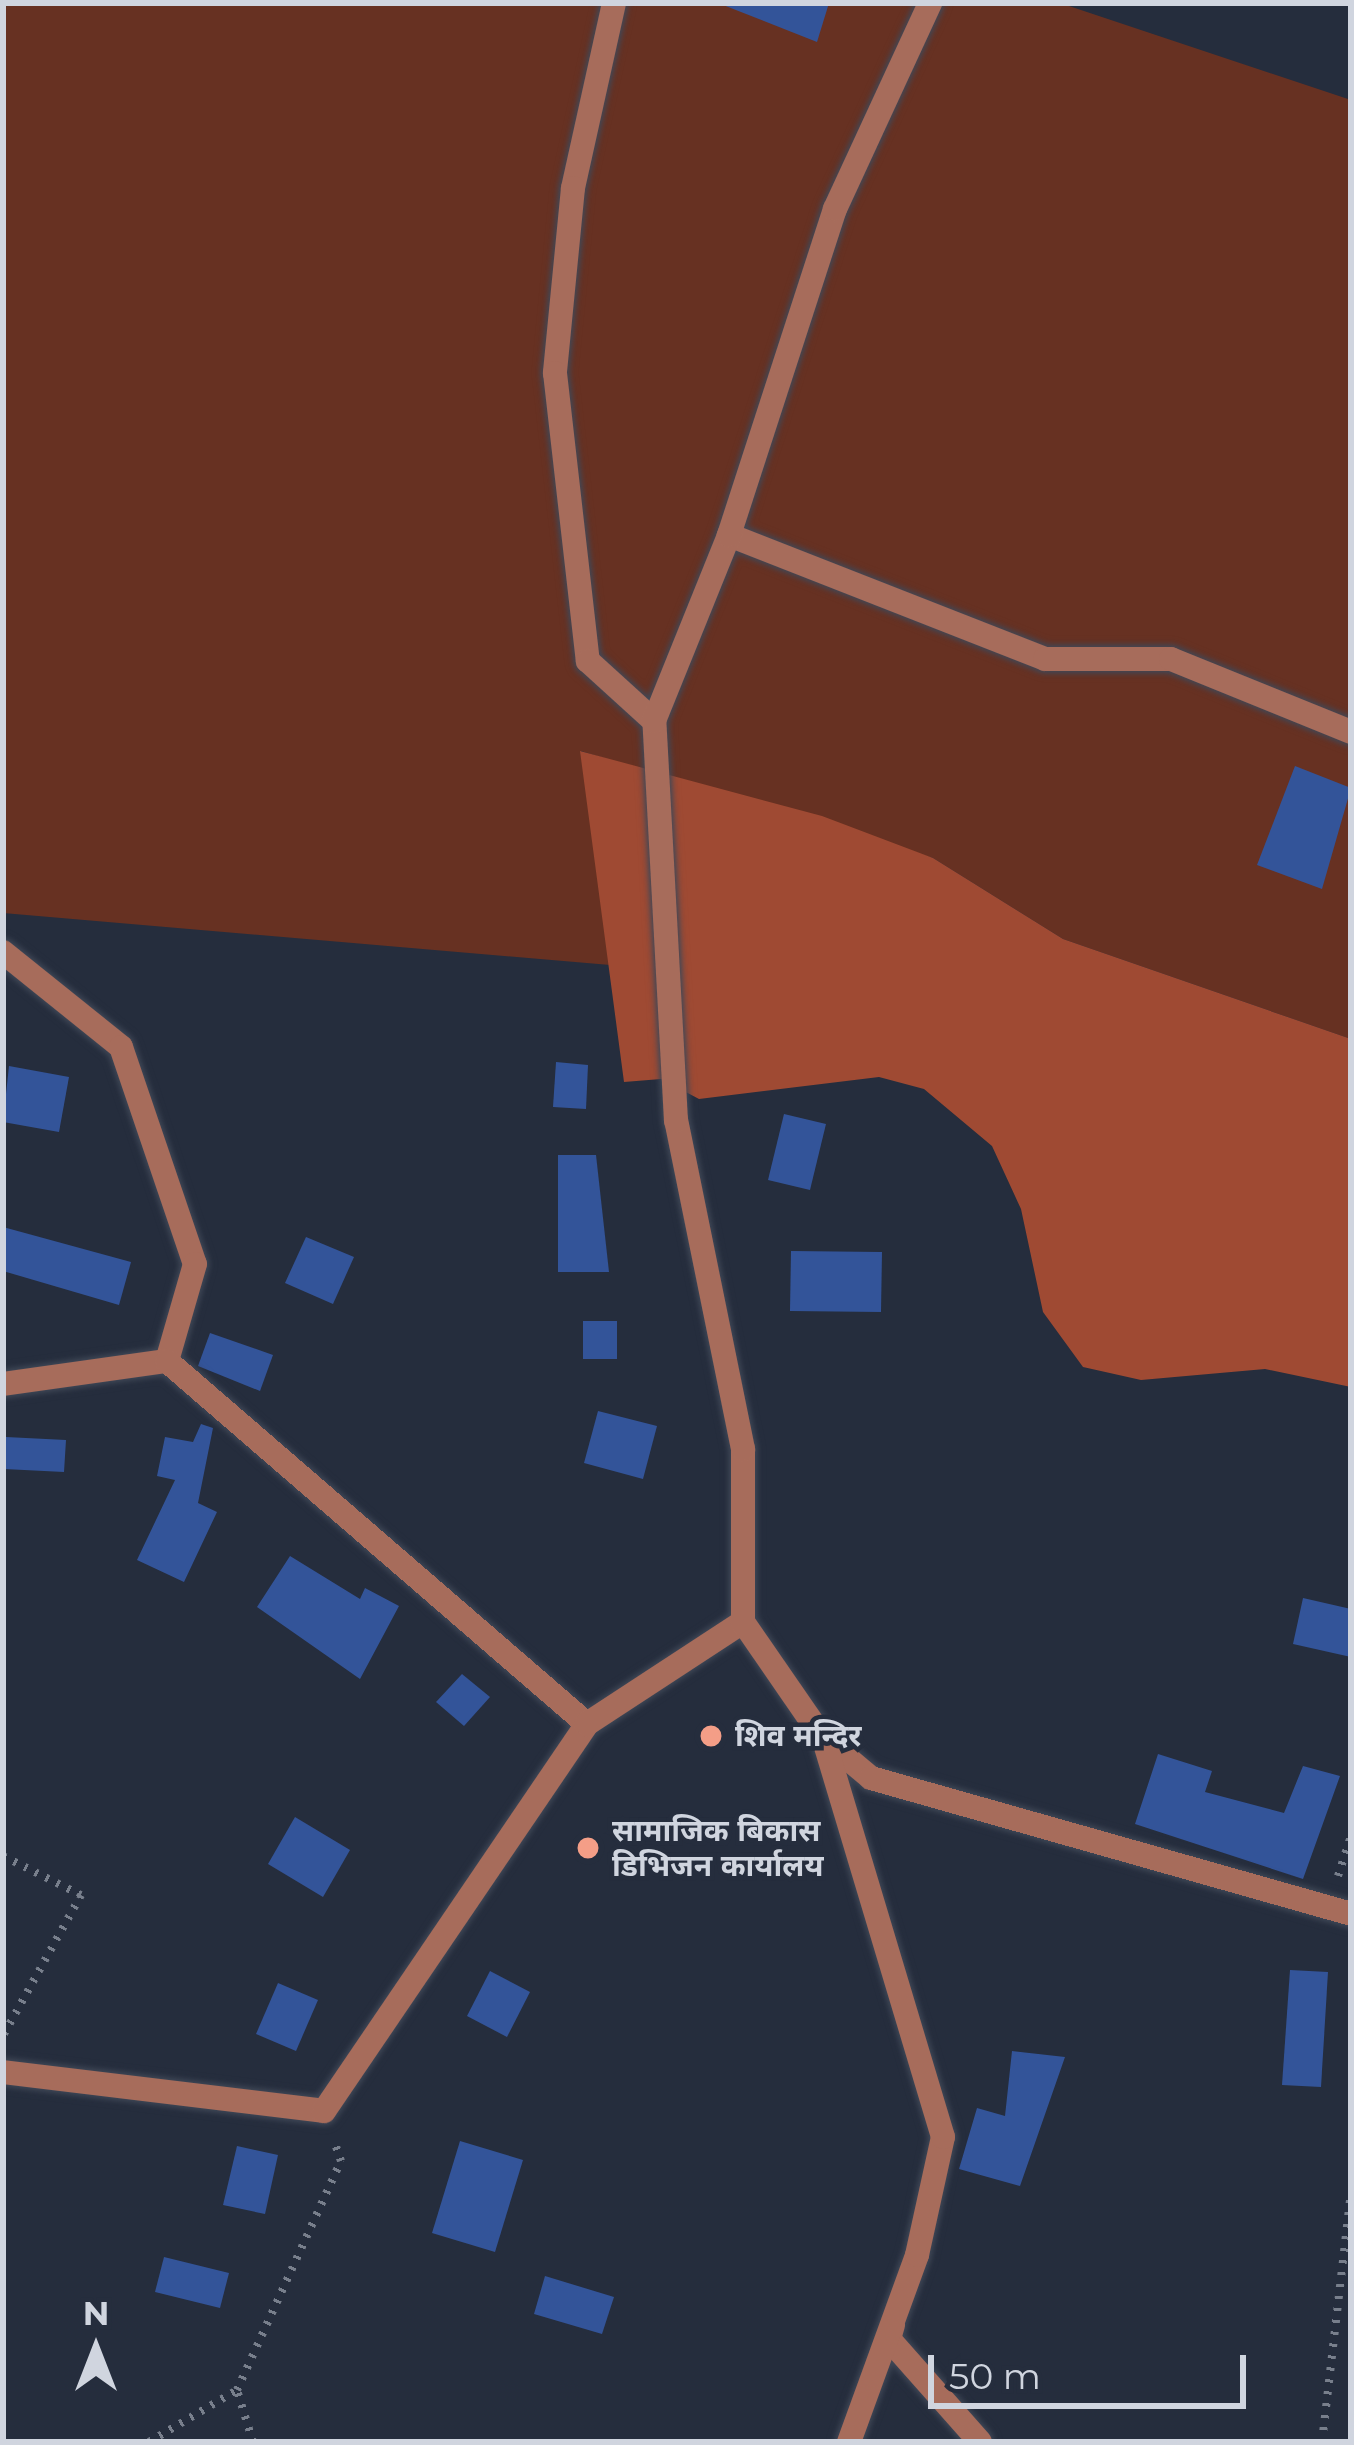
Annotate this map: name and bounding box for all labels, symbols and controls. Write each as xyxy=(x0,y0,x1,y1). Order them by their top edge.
place label: शिव मन्दिर xyxy=(735,1718,862,1754)
marker: शिव मन्दिर xyxy=(698,1723,724,1749)
place label: सामाजिक बिकास डिभिजन कार्यालय xyxy=(612,1813,823,1884)
marker: सामाजिक बिकास डिभिजन कार्यालय xyxy=(575,1835,601,1861)
north arrow xyxy=(36,2289,156,2409)
text: N xyxy=(83,2293,109,2333)
scale bar xyxy=(934,2331,1252,2405)
text: 50 m xyxy=(949,2354,1041,2398)

